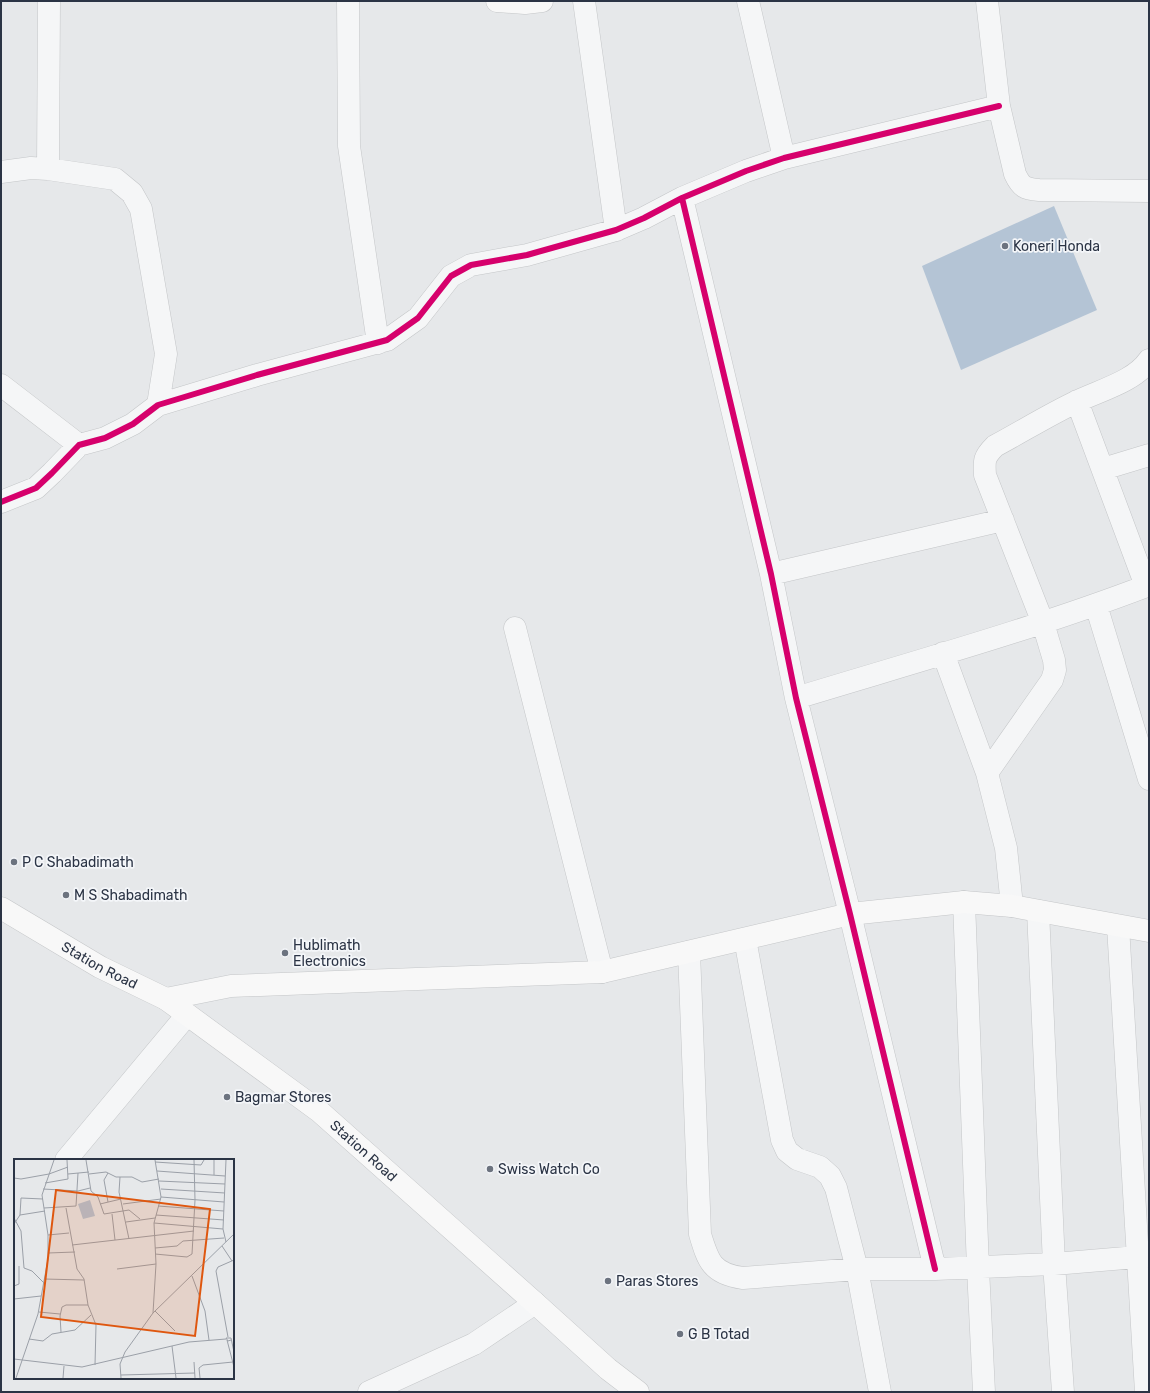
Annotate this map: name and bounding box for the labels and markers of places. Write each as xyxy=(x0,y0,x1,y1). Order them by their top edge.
place label: Koneri Honda xyxy=(1013,238,1100,255)
marker: Koneri Honda xyxy=(1000,241,1010,251)
place label: P C Shabadimath xyxy=(22,854,134,871)
marker: P C Shabadimath xyxy=(9,857,19,867)
place label: M S Shabadimath xyxy=(74,887,188,904)
marker: M S Shabadimath xyxy=(61,890,71,900)
place label: Hublimath Electronics xyxy=(293,937,366,970)
marker: Hublimath Electronics xyxy=(280,948,290,958)
place label: Bagmar Stores xyxy=(235,1089,331,1106)
marker: Bagmar Stores xyxy=(222,1092,232,1102)
place label: Swiss Watch Co xyxy=(498,1161,600,1178)
marker: Swiss Watch Co xyxy=(485,1164,495,1174)
place label: Paras Stores xyxy=(616,1273,698,1290)
marker: Paras Stores xyxy=(603,1276,613,1286)
place label: G B Totad xyxy=(688,1326,750,1343)
marker: G B Totad xyxy=(675,1329,685,1339)

